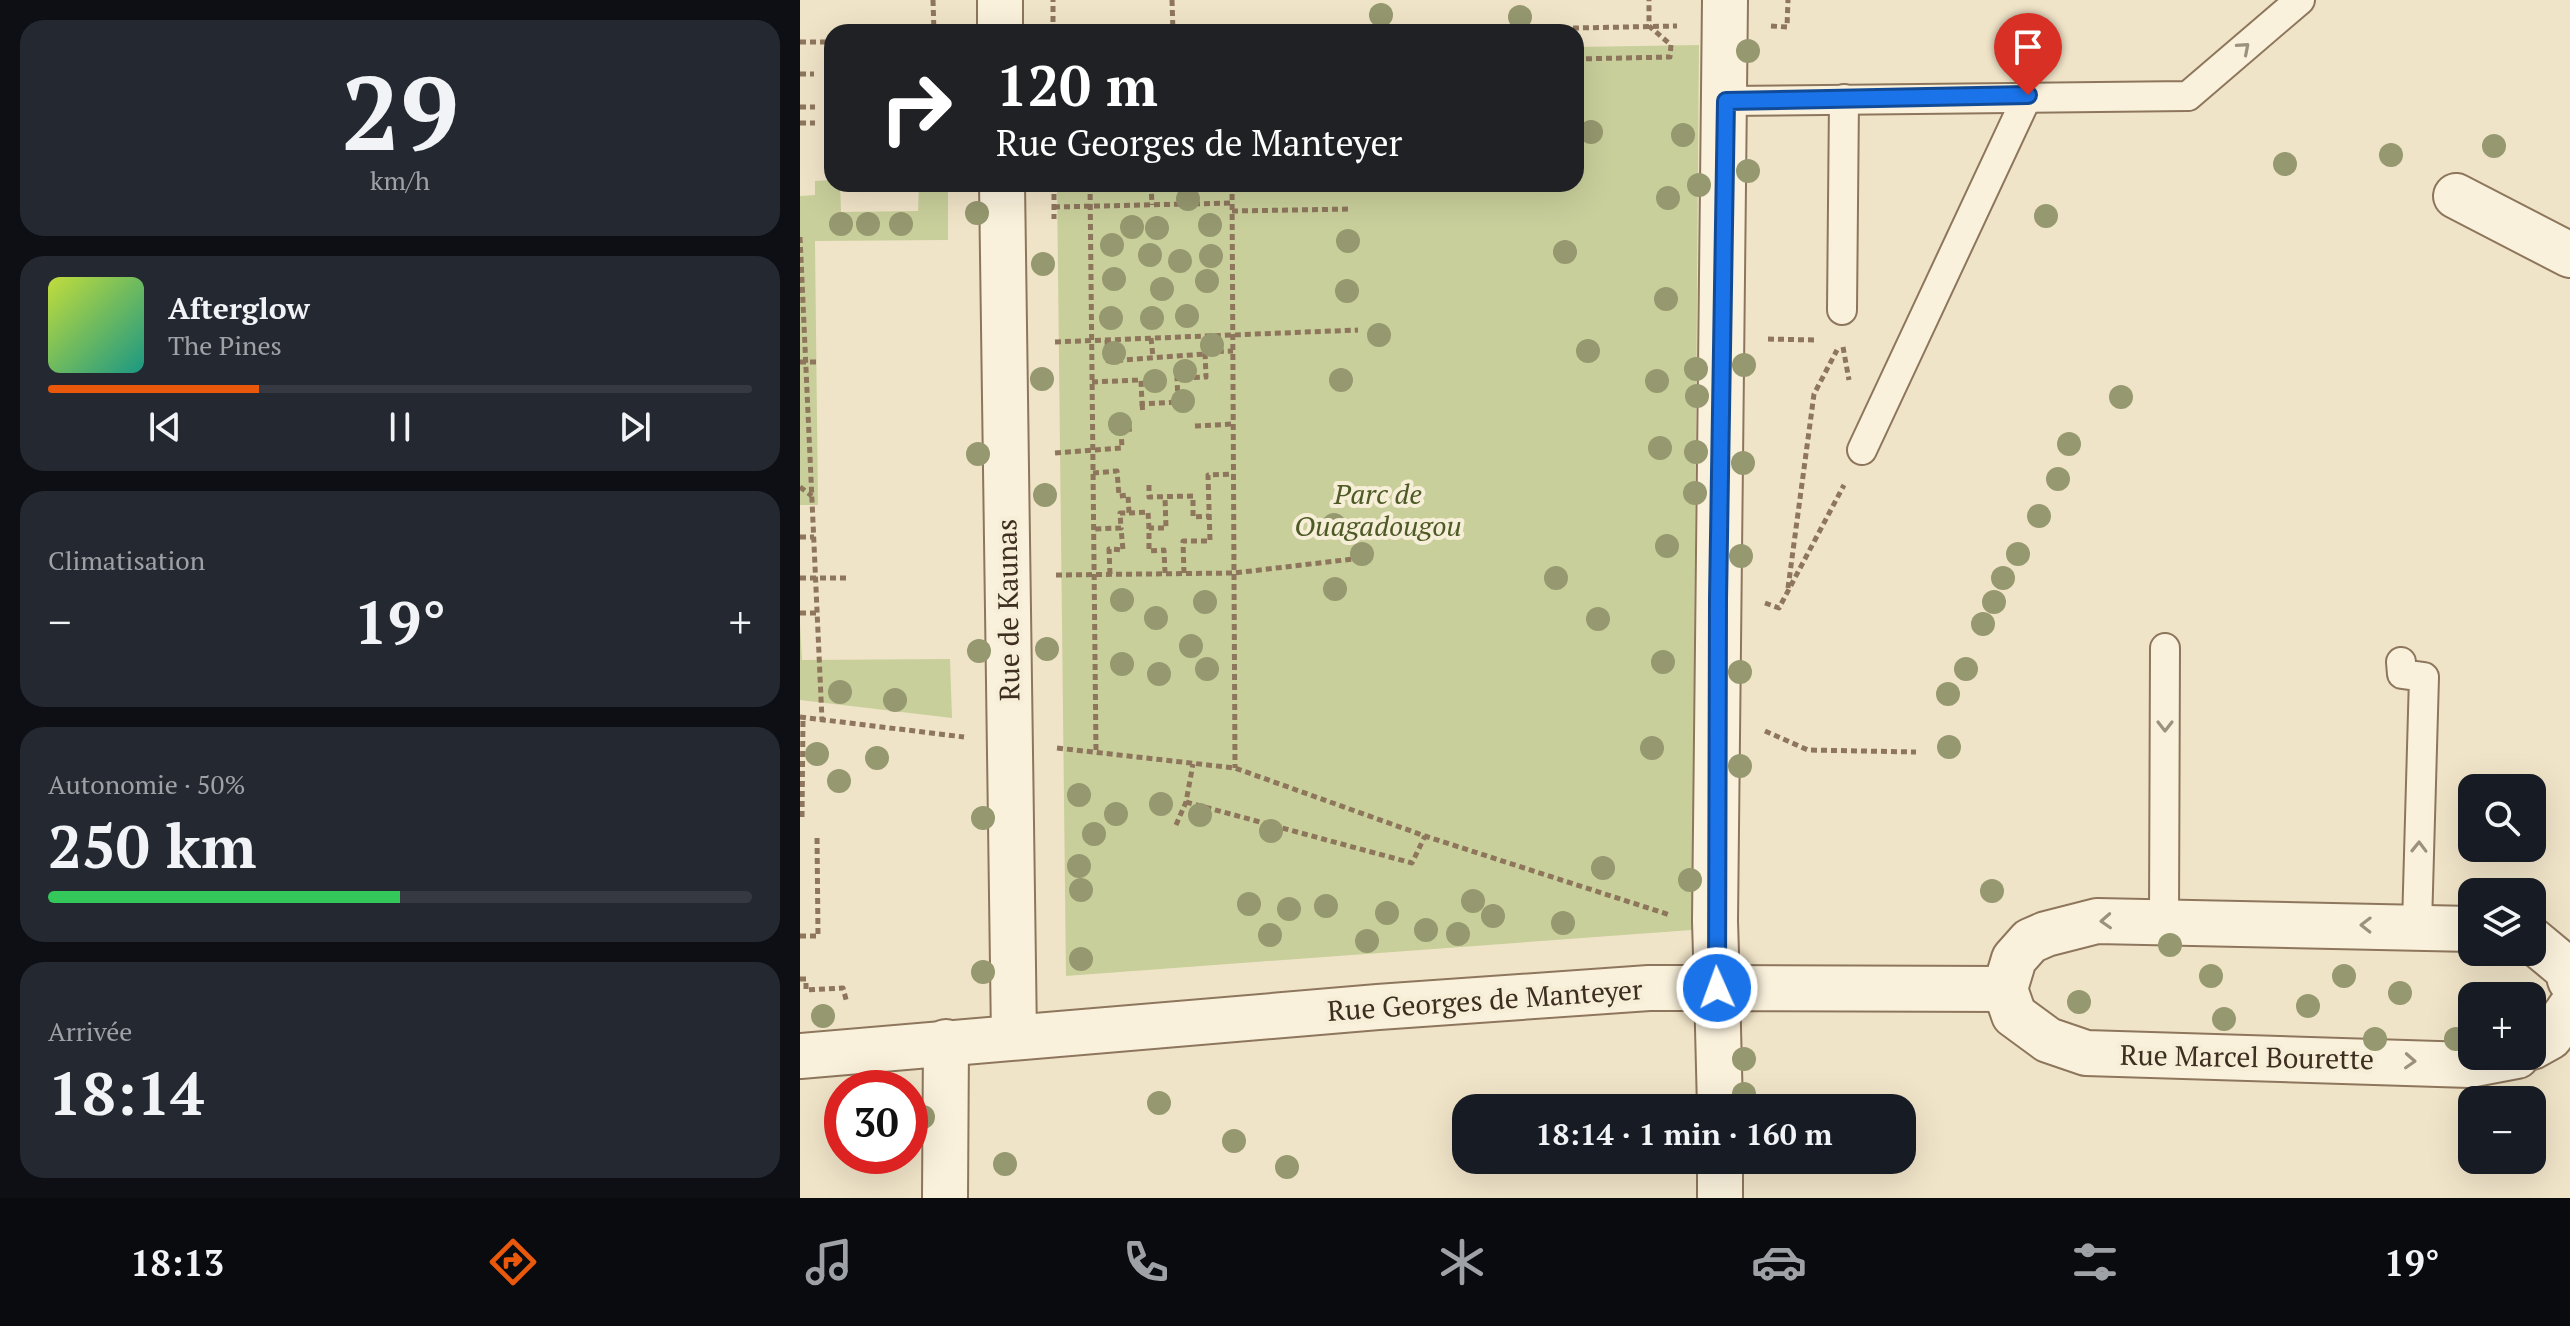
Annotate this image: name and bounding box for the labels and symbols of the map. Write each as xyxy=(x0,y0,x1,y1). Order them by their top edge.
pin xyxy=(1994,13,2062,95)
one-way arrow xyxy=(2235,43,2250,58)
park label: Parc de Ouagadougou xyxy=(1294,475,1462,544)
street label: Rue de Kaunas xyxy=(987,518,1028,702)
one-way arrow xyxy=(2156,720,2174,733)
one-way arrow xyxy=(2411,840,2428,853)
one-way arrow xyxy=(2099,913,2112,930)
one-way arrow xyxy=(2359,916,2372,933)
position arrow xyxy=(1675,946,1759,1030)
street label: Rue Georges de Manteyer xyxy=(1326,970,1644,1029)
street label: Rue Marcel Bourette xyxy=(2120,1036,2374,1077)
one-way arrow xyxy=(2404,1053,2417,1070)
speed limit sign: 30 xyxy=(824,1070,928,1174)

